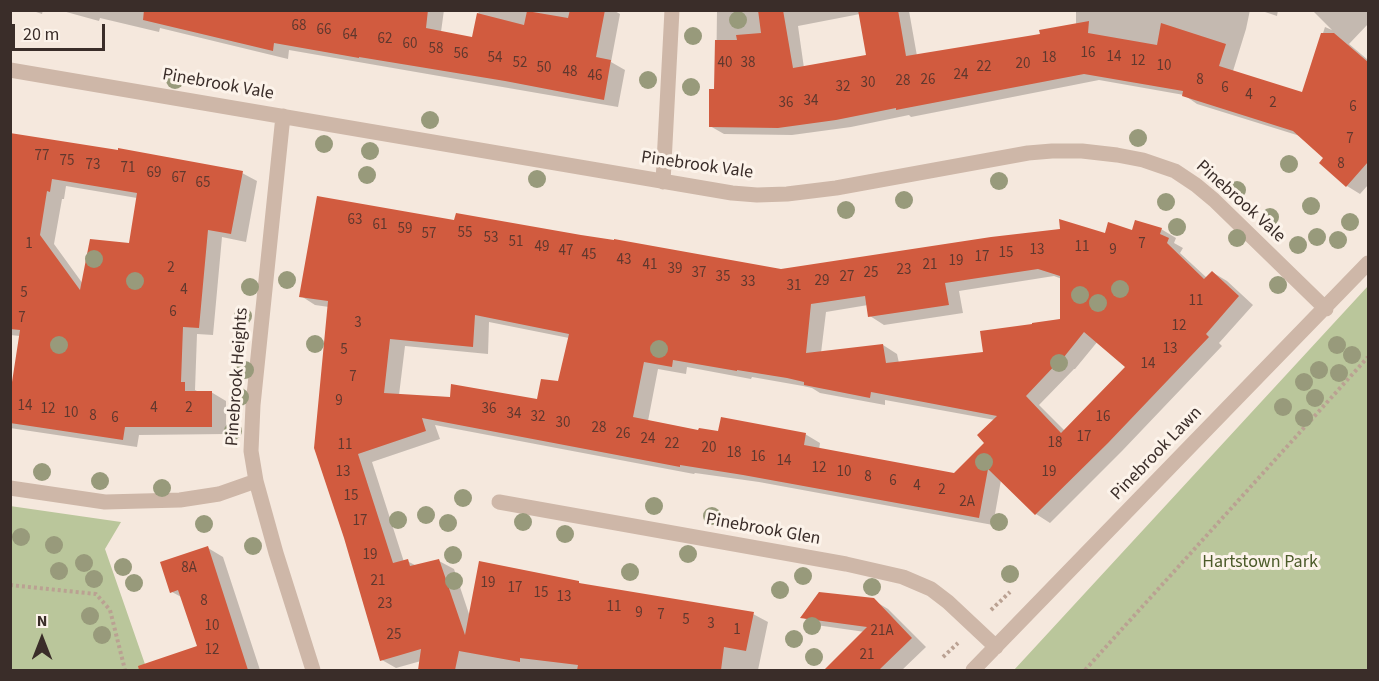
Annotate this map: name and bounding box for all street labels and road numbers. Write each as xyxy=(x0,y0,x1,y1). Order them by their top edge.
street label: Pinebrook Vale xyxy=(161,65,275,105)
street label: Pinebrook Vale xyxy=(640,147,754,185)
street label: Pinebrook Vale xyxy=(1191,156,1289,248)
street label: Pinebrook Heights xyxy=(222,307,254,447)
street label: Pinebrook Lawn xyxy=(1107,403,1207,505)
street label: Pinebrook Glen xyxy=(704,509,822,551)

